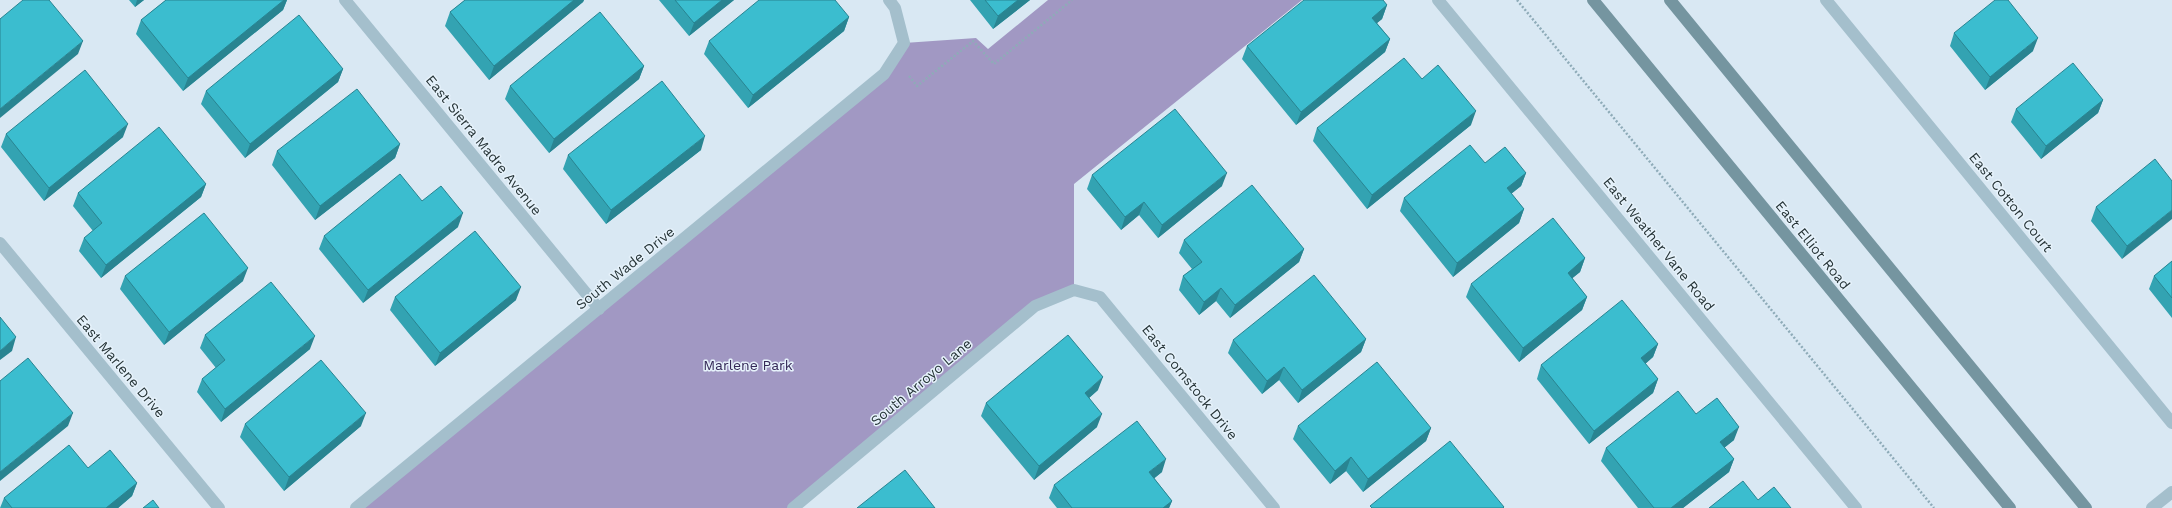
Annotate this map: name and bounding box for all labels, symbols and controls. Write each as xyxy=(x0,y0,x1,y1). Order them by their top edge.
street label: East Sierra Madre Avenue xyxy=(423,72,545,218)
street label: East Cotton Court xyxy=(1966,149,2056,255)
street label: East Weather Vane Road xyxy=(1600,174,1718,314)
street label: East Elliot Road xyxy=(1772,198,1854,292)
street label: South Wade Drive xyxy=(572,223,678,313)
street label: East Marlene Drive xyxy=(73,311,169,421)
street label: East Comstock Drive xyxy=(1139,321,1241,443)
street label: South Arroyo Lane xyxy=(867,335,975,429)
park label: Marlene Park xyxy=(703,357,793,373)

